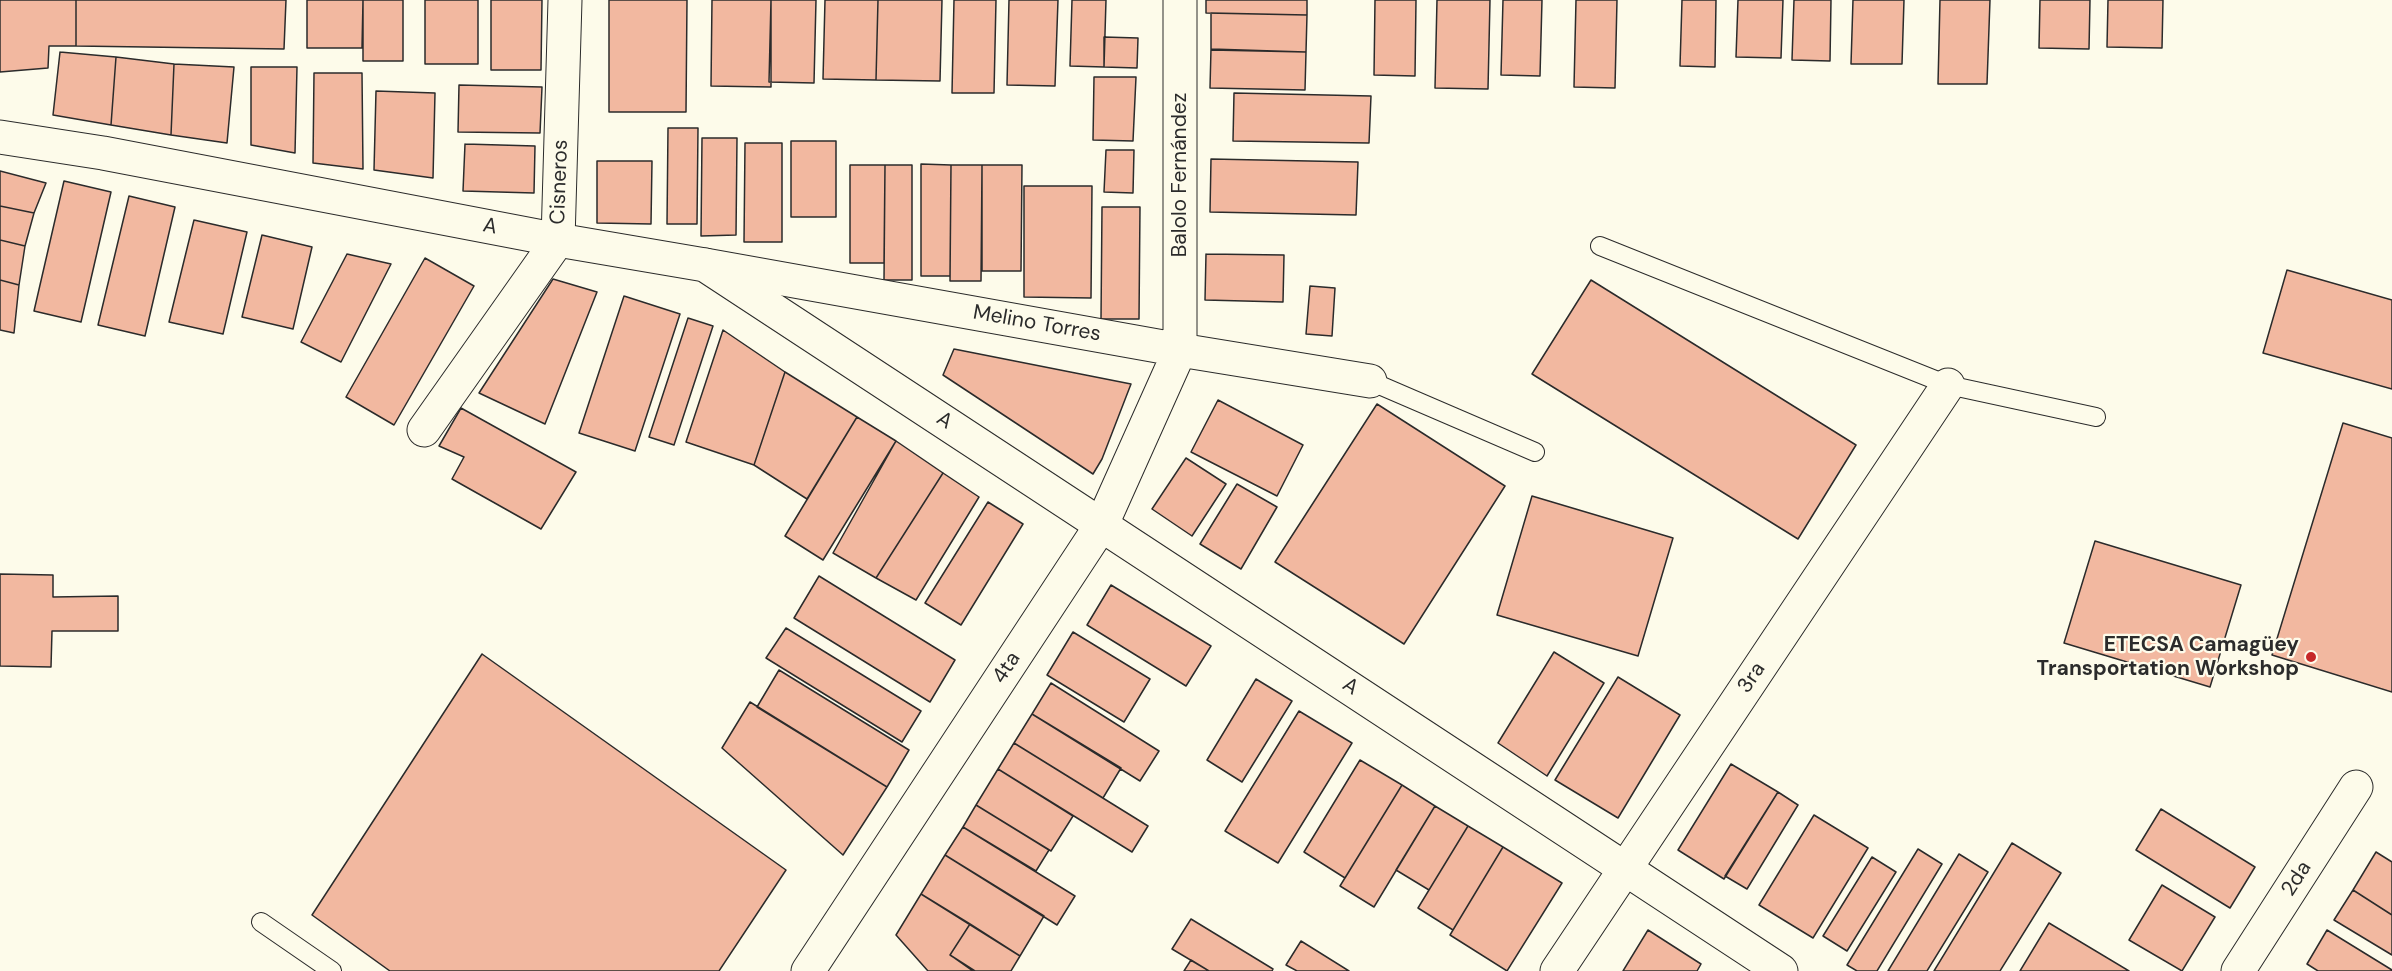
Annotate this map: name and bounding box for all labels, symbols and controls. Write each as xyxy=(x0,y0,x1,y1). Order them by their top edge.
street label: Balolo Fernández xyxy=(1167,93,1193,257)
street label: Cisneros xyxy=(546,139,574,225)
street label: A xyxy=(481,213,499,241)
street label: Melino Torres xyxy=(971,300,1103,348)
street label: A xyxy=(931,407,957,435)
place label: ETECSA Camagüey Transportation Workshop xyxy=(2036,632,2299,682)
street label: 4ta xyxy=(988,648,1026,688)
marker: ETECSA Camagüey Transportation Workshop xyxy=(2304,650,2318,664)
street label: 3ra xyxy=(1733,658,1771,698)
street label: A xyxy=(1337,673,1363,701)
street label: 2da xyxy=(2277,857,2317,901)

